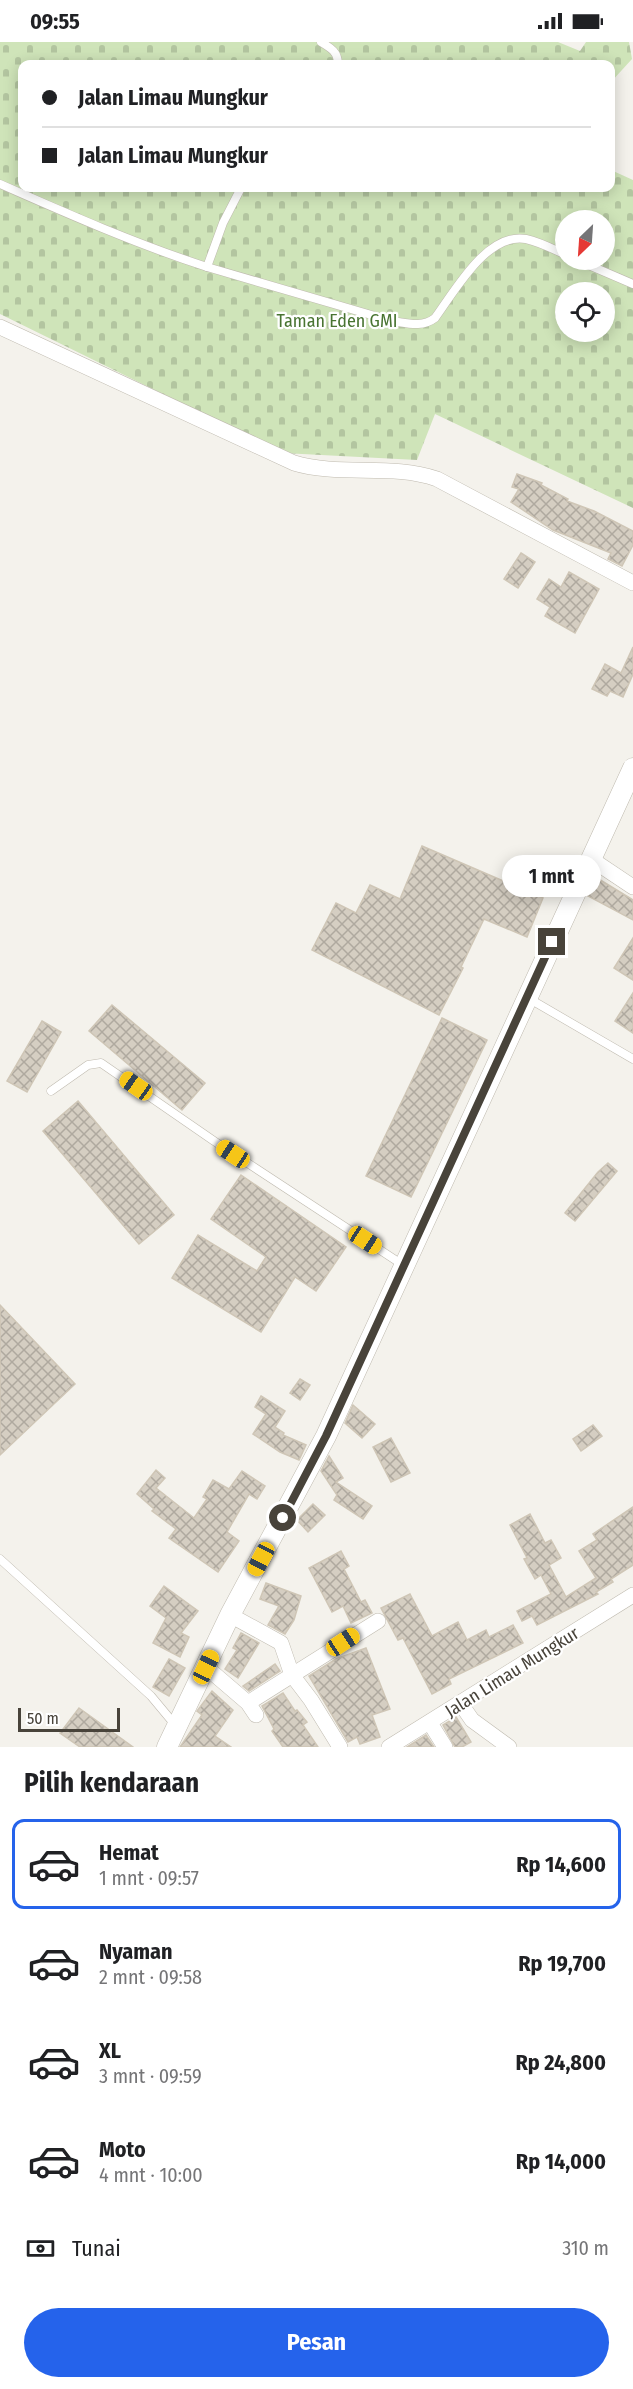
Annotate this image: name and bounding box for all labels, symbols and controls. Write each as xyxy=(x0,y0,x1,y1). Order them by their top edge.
text: 09:55 xyxy=(30,8,80,35)
text: Jalan Limau Mungkur xyxy=(78,84,268,111)
text: Jalan Limau Mungkur xyxy=(78,142,268,169)
north arrow xyxy=(555,210,615,270)
map controls xyxy=(555,210,615,342)
button: locate xyxy=(555,282,615,342)
park label: Taman Eden GMI xyxy=(277,310,397,332)
callout: 1 mnt xyxy=(502,855,602,897)
text: 1 mnt xyxy=(529,864,574,888)
route end xyxy=(538,928,565,955)
car xyxy=(116,1068,156,1104)
car xyxy=(213,1137,253,1171)
car xyxy=(345,1223,385,1257)
route start xyxy=(269,1504,296,1531)
car xyxy=(245,1539,277,1579)
street label: Jalan Limau Mungkur xyxy=(441,1622,584,1722)
car xyxy=(323,1625,363,1659)
car xyxy=(190,1647,222,1687)
scale bar xyxy=(18,1705,120,1732)
text: 50 m xyxy=(27,1709,59,1728)
text: Pilih kendaraan xyxy=(24,1767,199,1799)
icon: car xyxy=(27,1837,81,1891)
text: Hemat xyxy=(99,1839,159,1866)
text: Rp 14,600 xyxy=(516,1851,606,1878)
text: 1 mnt · 09:57 xyxy=(99,1866,199,1890)
icon: car xyxy=(27,1936,81,1990)
text: Nyaman xyxy=(99,1938,172,1965)
text: Rp 19,700 xyxy=(518,1950,606,1977)
text: 2 mnt · 09:58 xyxy=(99,1965,202,1989)
icon: car xyxy=(27,2035,81,2089)
text: XL xyxy=(99,2037,121,2064)
text: Rp 24,800 xyxy=(515,2049,606,2076)
text: 3 mnt · 09:59 xyxy=(99,2064,202,2088)
icon: car xyxy=(27,2134,81,2188)
text: Moto xyxy=(99,2136,146,2163)
text: Rp 14,000 xyxy=(516,2148,606,2175)
text: 4 mnt · 10:00 xyxy=(99,2163,203,2187)
icon: cash xyxy=(24,2232,57,2265)
text: Tunai xyxy=(72,2235,121,2262)
text: 310 m xyxy=(562,2236,609,2260)
button: Pesan xyxy=(24,2308,609,2377)

